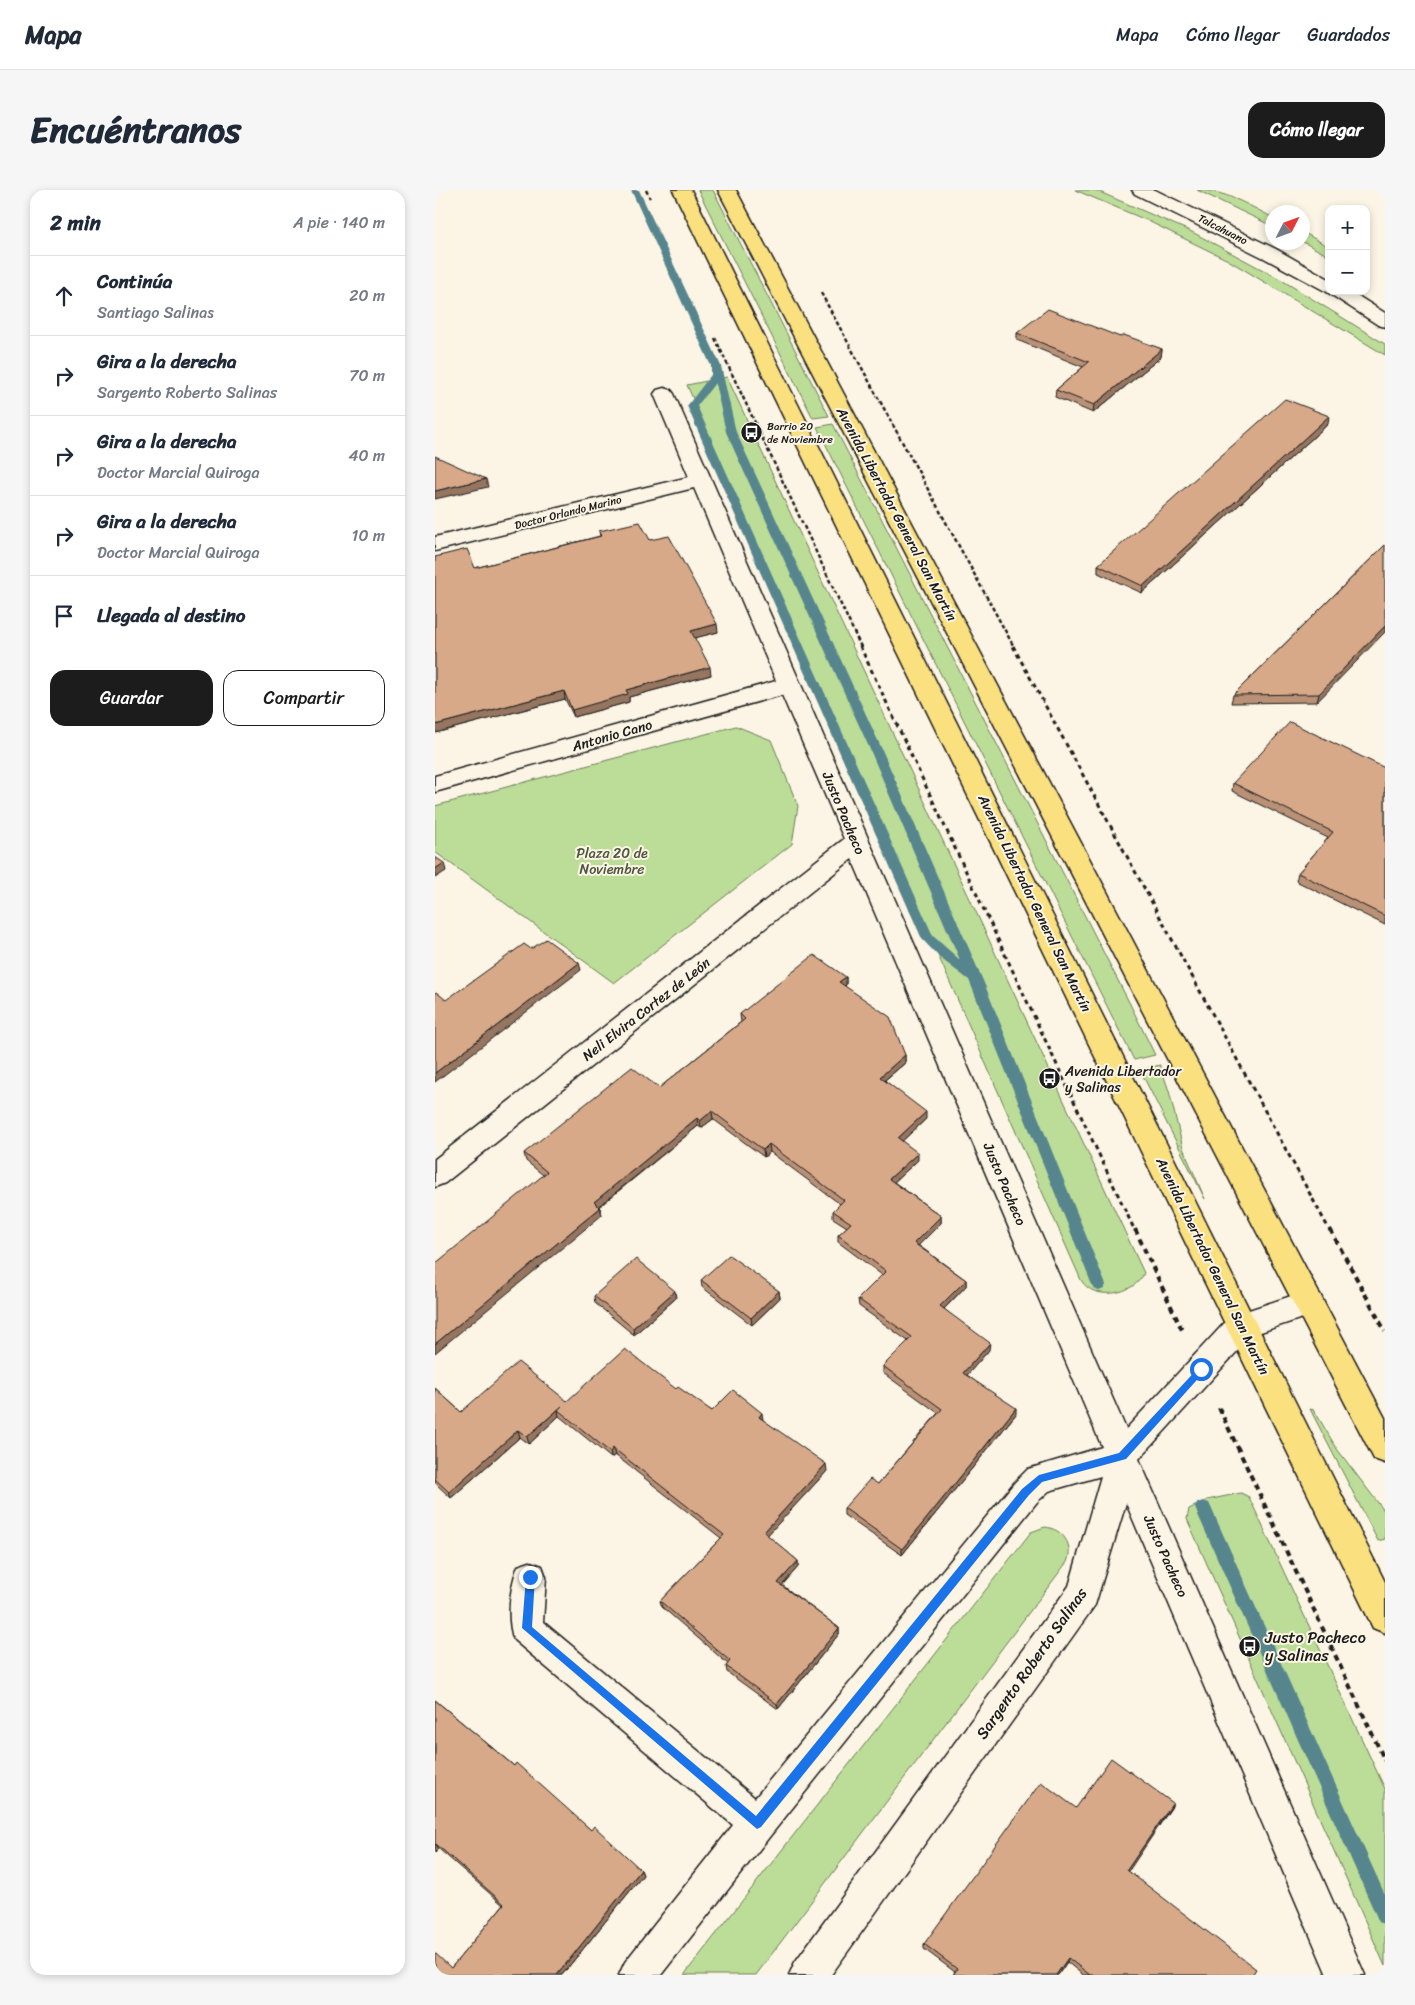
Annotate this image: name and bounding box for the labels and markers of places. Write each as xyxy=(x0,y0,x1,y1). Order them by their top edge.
place label: Barrio 20 de Noviembre xyxy=(767,417,833,449)
bus stop icon: Barrio 20 de Noviembre xyxy=(739,420,763,444)
place label: Avenida Libertador y Salinas xyxy=(1064,1059,1182,1100)
bus stop icon: Avenida Libertador y Salinas xyxy=(1037,1067,1061,1091)
place label: Justo Pacheco y Salinas xyxy=(1264,1623,1366,1670)
bus stop icon: Justo Pacheco y Salinas xyxy=(1237,1634,1261,1658)

